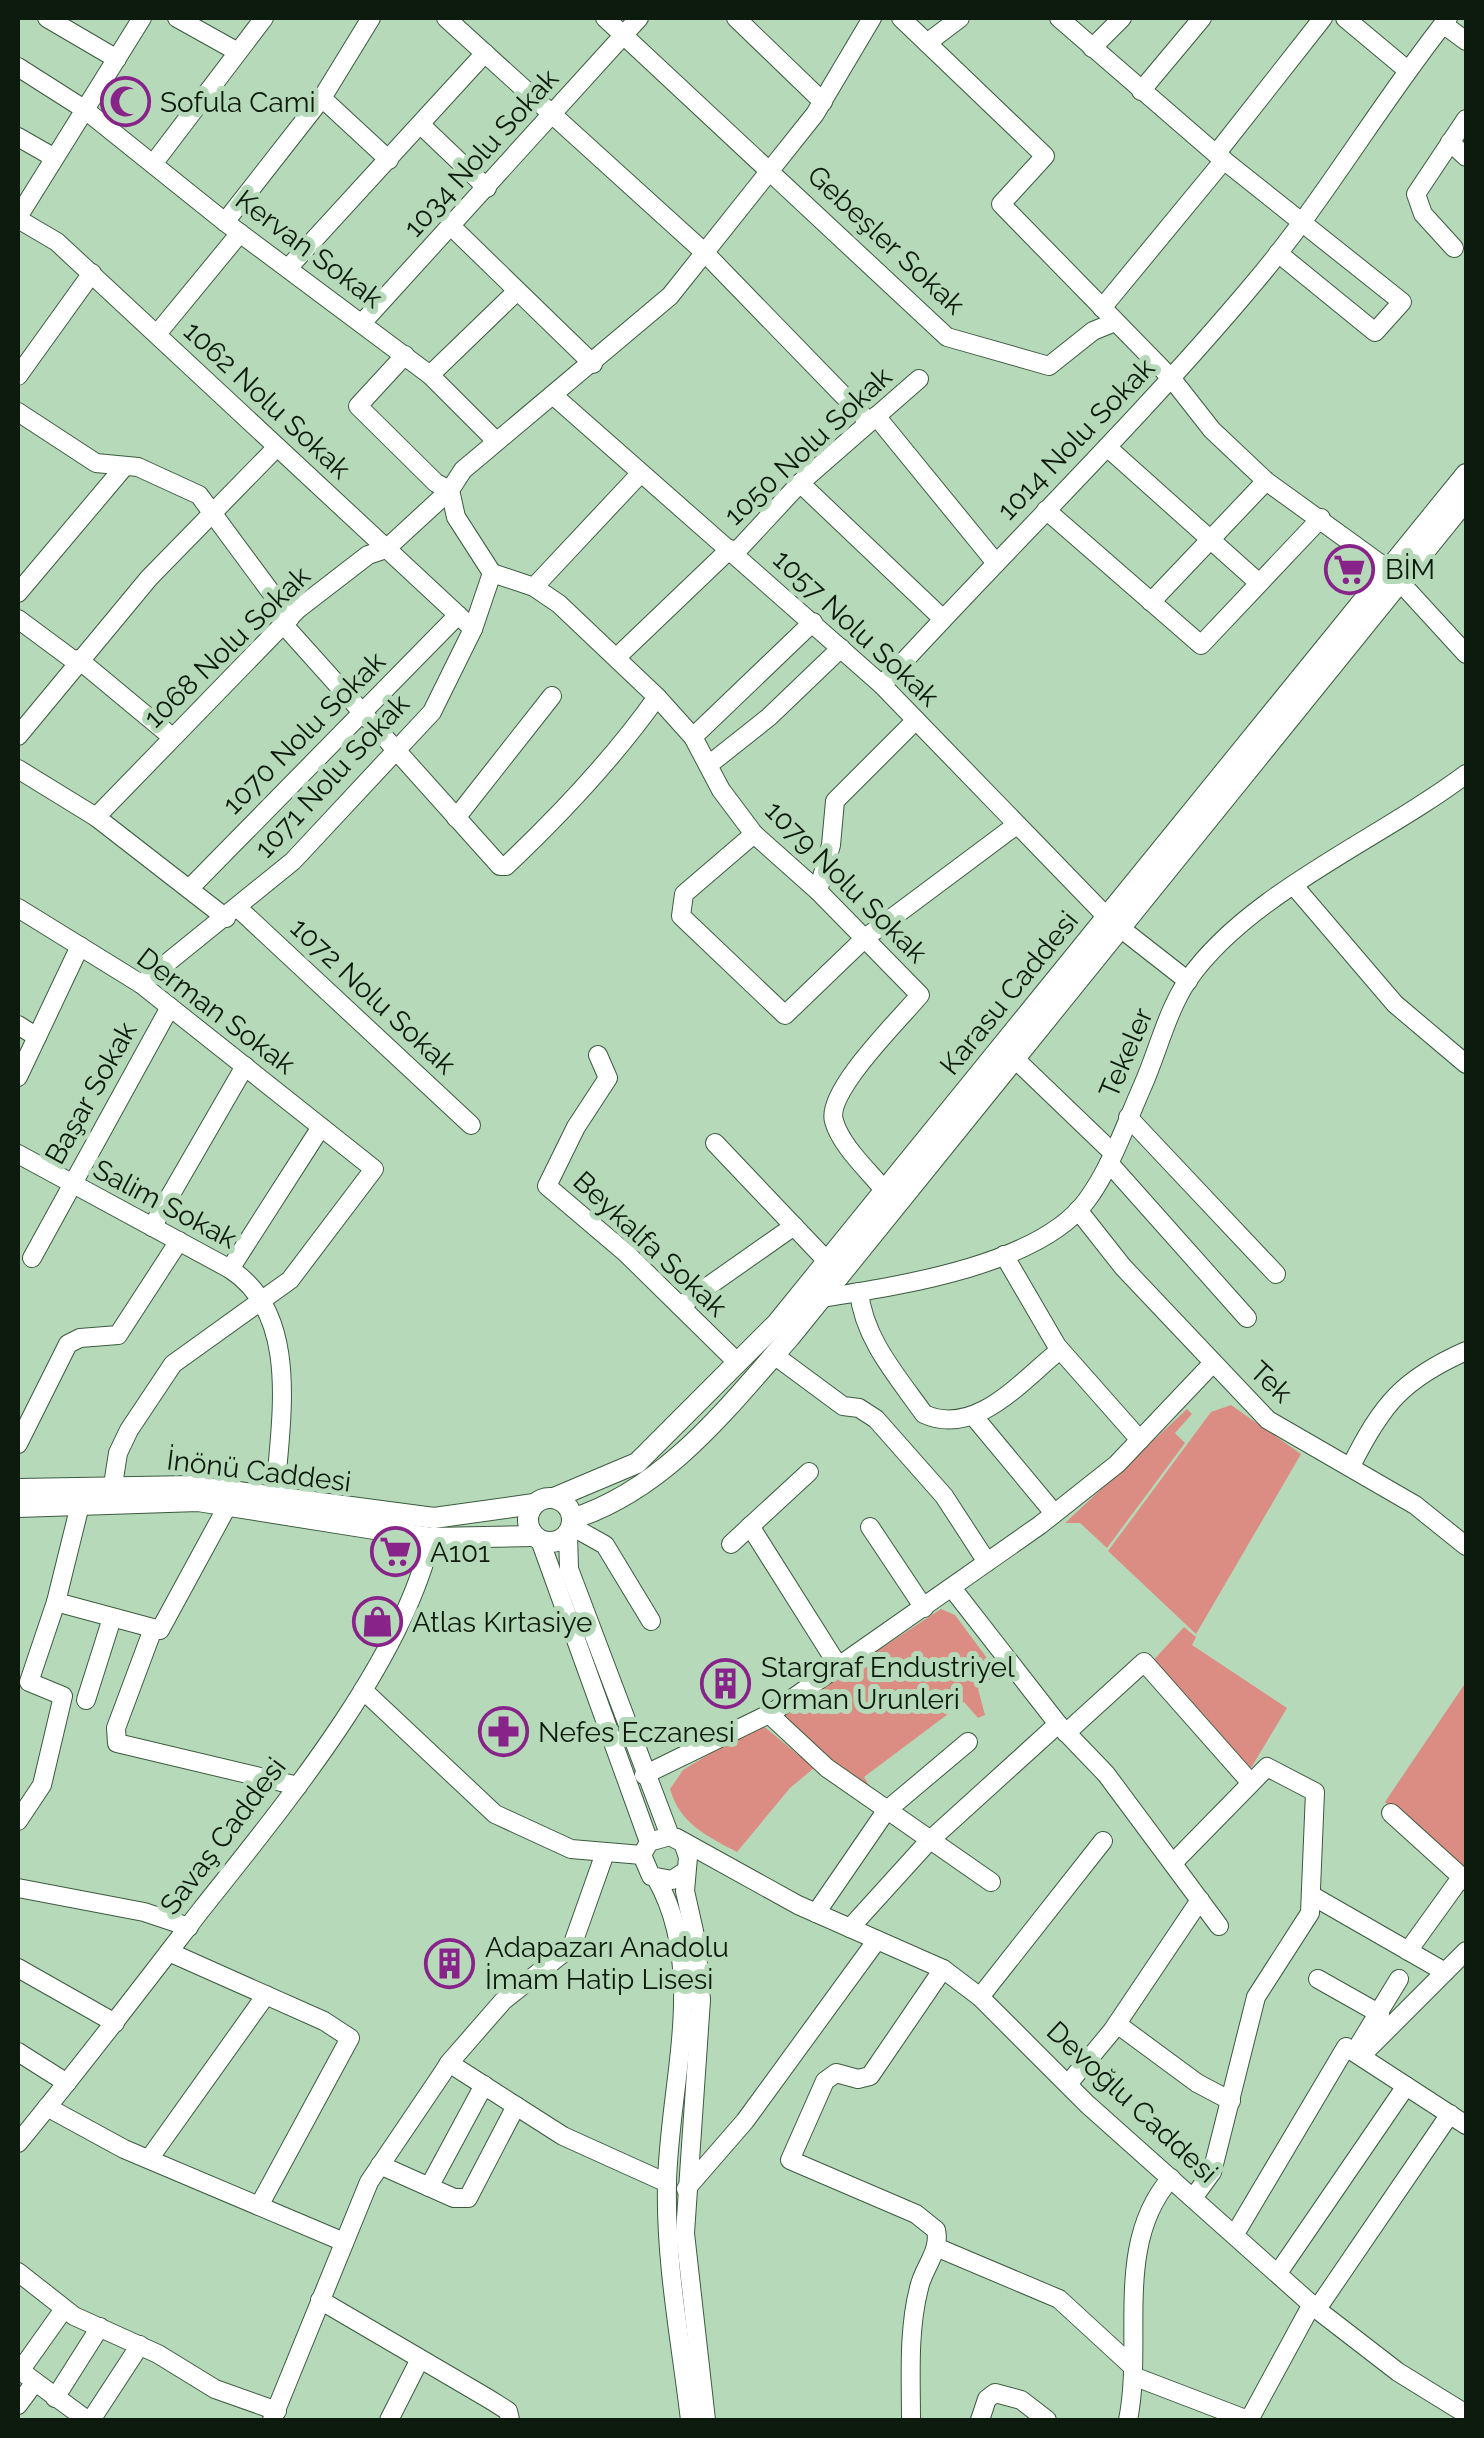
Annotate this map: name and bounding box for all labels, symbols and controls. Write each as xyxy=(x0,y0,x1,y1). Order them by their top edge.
street label: 1034 Nolu Sokak xyxy=(397,62,565,244)
mosque icon: Sofula Cami xyxy=(99,76,151,128)
place label: Sofula Cami xyxy=(160,86,316,119)
street label: Gebeşler Sokak xyxy=(801,159,971,321)
street label: Kervan Sokak xyxy=(229,183,389,315)
street label: 1062 Nolu Sokak xyxy=(177,314,357,486)
street label: 1014 Nolu Sokak xyxy=(991,351,1161,527)
street label: 1050 Nolu Sokak xyxy=(718,360,899,532)
street label: 1057 Nolu Sokak xyxy=(766,543,946,713)
supermarket icon: BİM xyxy=(1324,543,1376,595)
place label: BİM xyxy=(1385,553,1435,586)
street label: 1068 Nolu Sokak xyxy=(137,559,317,734)
street label: 1070 Nolu Sokak xyxy=(216,645,392,821)
street label: 1071 Nolu Sokak xyxy=(248,687,416,864)
street label: 1079 Nolu Sokak xyxy=(758,794,934,970)
street label: Karasu Caddesi xyxy=(933,905,1085,1081)
street label: 1072 Nolu Sokak xyxy=(284,911,462,1081)
street label: Derman Sokak xyxy=(130,941,302,1081)
street label: Tekeler xyxy=(1092,1003,1160,1103)
street label: Başar Sokak xyxy=(38,1016,144,1170)
street label: Salim Sokak xyxy=(88,1152,242,1256)
street label: Beykalfa Sokak xyxy=(566,1165,734,1324)
street label: Tek xyxy=(1243,1355,1299,1410)
street label: İnönü Caddesi xyxy=(165,1443,353,1499)
supermarket icon: A101 xyxy=(369,1526,421,1578)
place label: A101 xyxy=(430,1536,490,1569)
shop icon: Atlas Kırtasiye xyxy=(351,1596,403,1648)
place label: Atlas Kırtasiye xyxy=(412,1606,593,1639)
place label: Stargraf Endustriyel Orman Urunleri xyxy=(761,1651,1015,1716)
building icon: Stargraf Endustriyel Orman Urunleri xyxy=(700,1657,752,1709)
pharmacy icon: Nefes Eczanesi xyxy=(477,1706,529,1758)
place label: Nefes Eczanesi xyxy=(538,1716,735,1749)
street label: Savaş Caddesi xyxy=(153,1751,293,1921)
place label: Adapazarı Anadolu İmam Hatip Lisesi xyxy=(485,1931,729,1996)
building icon: Adapazarı Anadolu İmam Hatip Lisesi xyxy=(424,1937,476,1989)
street label: Devoğlu Caddesi xyxy=(1040,2015,1224,2189)

